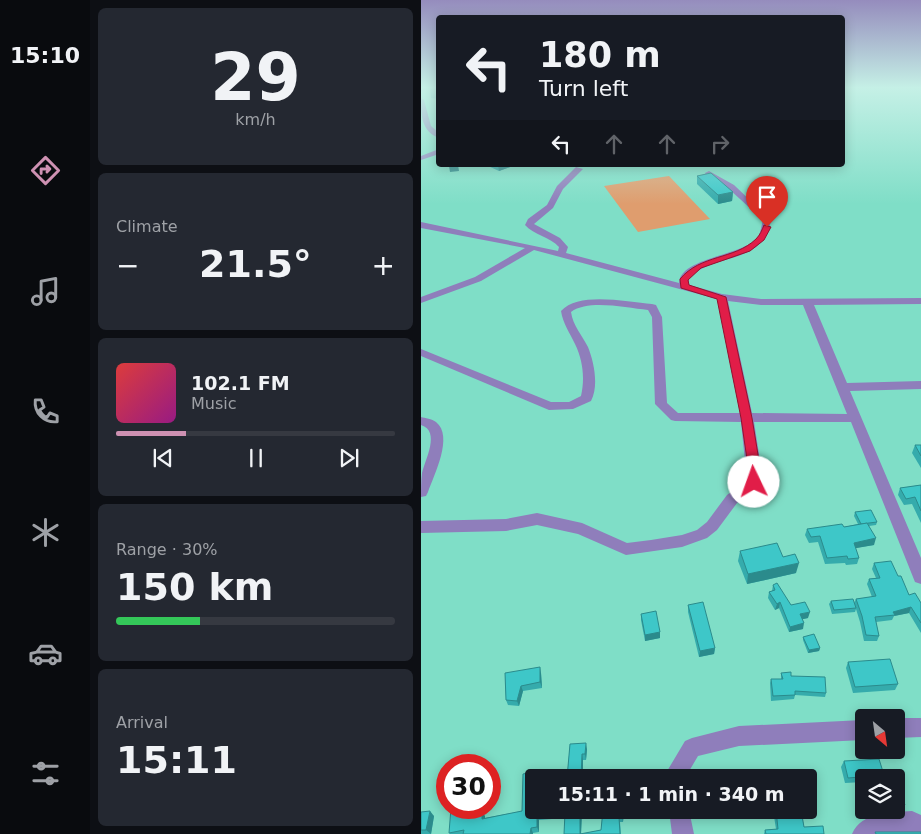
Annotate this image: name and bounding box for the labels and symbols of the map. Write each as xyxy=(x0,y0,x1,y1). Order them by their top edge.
pin xyxy=(746,176,788,227)
position arrow xyxy=(727,455,779,507)
north arrow xyxy=(855,709,905,759)
speed limit sign: 30 xyxy=(436,754,501,819)

